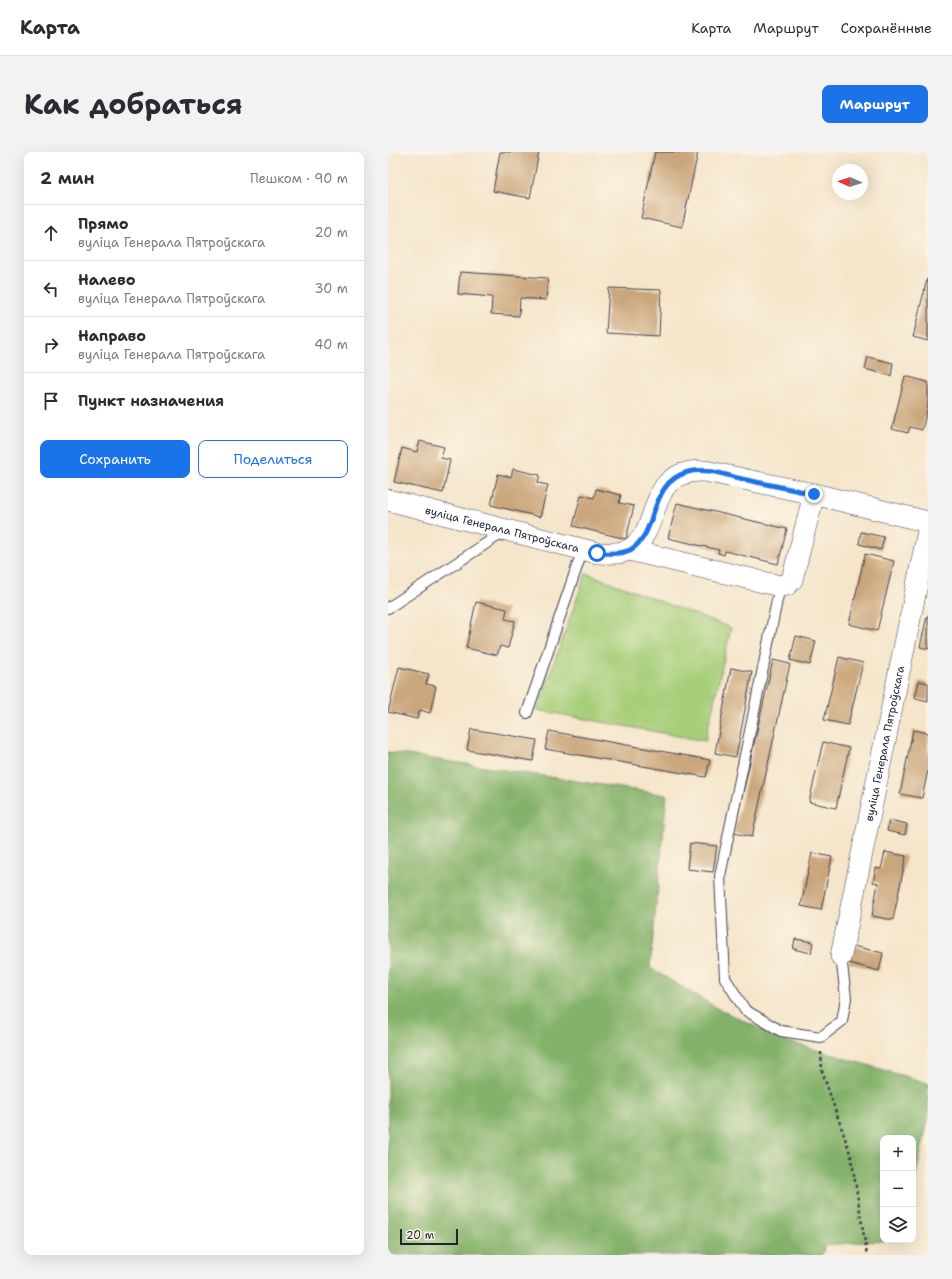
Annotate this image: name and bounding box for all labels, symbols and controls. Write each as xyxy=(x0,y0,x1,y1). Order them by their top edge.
text: Карта xyxy=(20,15,80,40)
text: Карта xyxy=(691,19,731,37)
text: Маршрут xyxy=(753,19,819,37)
text: Сохранённые xyxy=(841,19,932,37)
text: Как добраться xyxy=(24,85,243,123)
button: Маршрут xyxy=(822,85,928,123)
north arrow xyxy=(832,164,868,200)
text: 2 мин xyxy=(40,167,95,189)
text: Пешком · 90 m xyxy=(250,170,348,187)
text: Прямо xyxy=(78,214,128,234)
icon: ahead xyxy=(40,222,62,244)
text: 20 m xyxy=(315,224,348,241)
text: вуліца Генерала Пятроўскага xyxy=(78,234,265,251)
text: Налево xyxy=(78,270,136,290)
icon: left xyxy=(40,278,62,300)
text: 30 m xyxy=(314,280,348,297)
text: вуліца Генерала Пятроўскага xyxy=(78,290,265,307)
text: Направо xyxy=(78,326,146,346)
icon: right xyxy=(40,334,62,356)
text: 40 m xyxy=(314,336,348,353)
text: вуліца Генерала Пятроўскага xyxy=(78,346,265,363)
icon: arrive xyxy=(40,390,62,412)
text: Пункт назначения xyxy=(78,391,224,411)
button: Сохранить xyxy=(40,440,190,478)
button: Поделиться xyxy=(198,440,348,478)
route end xyxy=(805,485,823,503)
street label: вуліца Генерала Пятроўскага xyxy=(424,502,581,556)
route start xyxy=(588,544,606,562)
street label: вуліца Генерала Пятроўскага xyxy=(861,664,908,823)
map controls xyxy=(880,1135,916,1243)
button: + xyxy=(880,1135,916,1171)
button: − xyxy=(880,1171,916,1207)
button: layers xyxy=(880,1207,916,1243)
scale bar xyxy=(400,1227,458,1246)
text: 20 m xyxy=(406,1228,434,1243)

